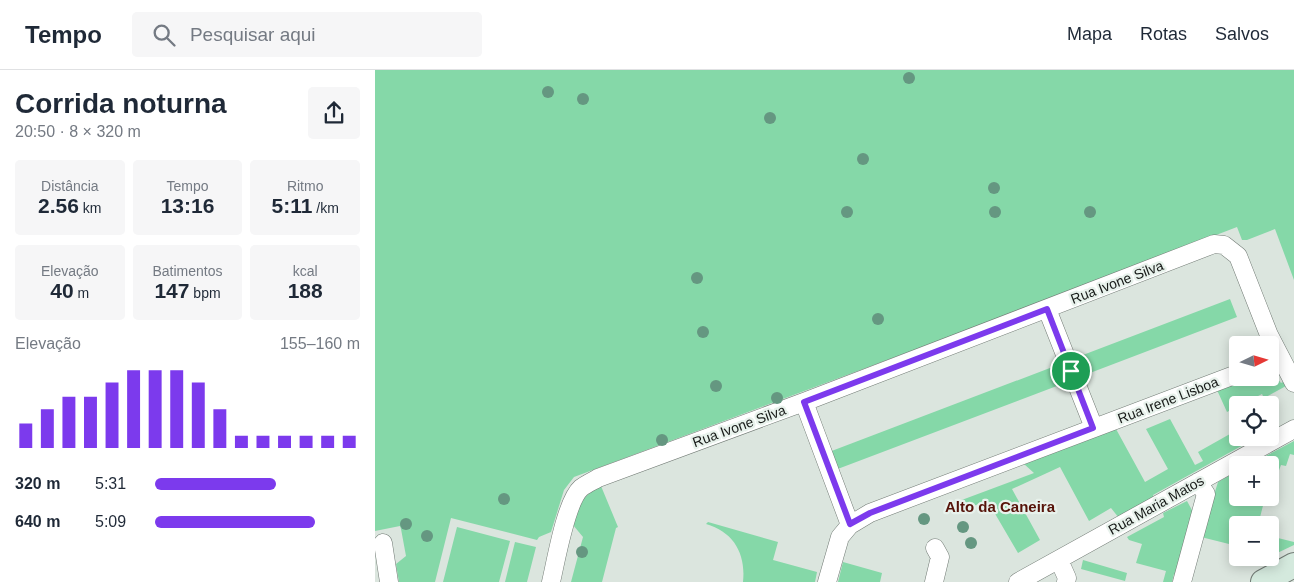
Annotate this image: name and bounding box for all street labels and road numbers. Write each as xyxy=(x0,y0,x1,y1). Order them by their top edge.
street label: Rua Ivone Silva xyxy=(1068,257,1166,307)
street label: Rua Irene Lisboa xyxy=(1115,373,1221,427)
street label: Rua Ivone Silva xyxy=(690,402,788,450)
street label: Rua Maria Matos xyxy=(1106,472,1206,538)

